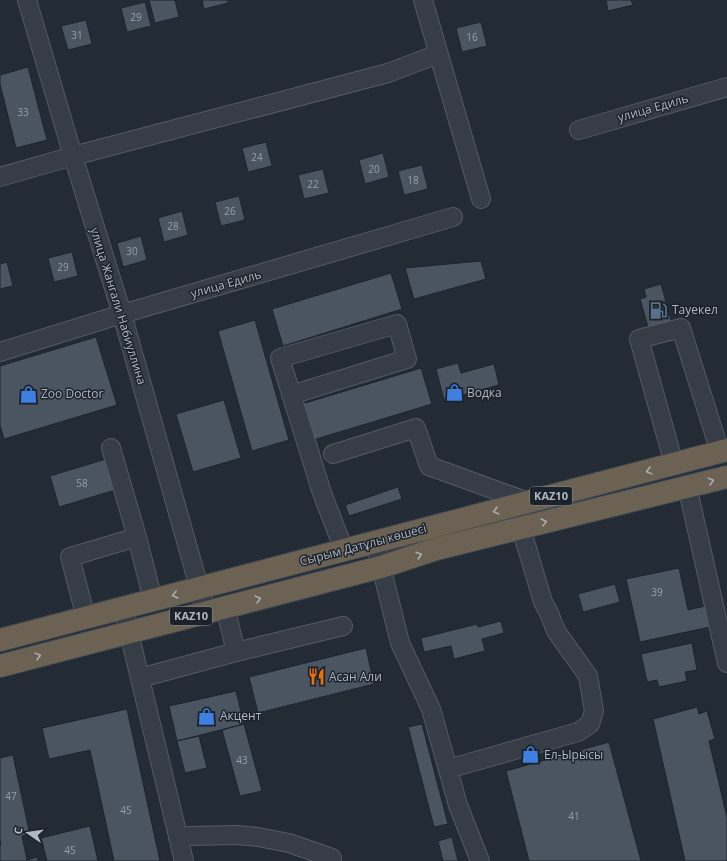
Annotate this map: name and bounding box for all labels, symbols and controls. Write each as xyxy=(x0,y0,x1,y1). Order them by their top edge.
house number: 29 xyxy=(130,10,142,24)
house number: 31 xyxy=(71,28,83,42)
house number: 16 xyxy=(466,30,478,44)
street label: улица Едиль xyxy=(615,89,690,126)
house number: 33 xyxy=(17,105,29,119)
house number: 24 xyxy=(251,150,263,164)
house number: 20 xyxy=(368,162,380,176)
house number: 18 xyxy=(407,173,419,187)
house number: 22 xyxy=(307,177,319,191)
house number: 26 xyxy=(224,204,236,218)
house number: 28 xyxy=(167,219,179,233)
street label: улица Жангали Набиуллина xyxy=(86,225,151,387)
house number: 30 xyxy=(126,244,138,258)
house number: 29 xyxy=(57,260,69,274)
street label: улица Едиль xyxy=(188,265,263,302)
fuel station icon: Тауекел xyxy=(649,300,669,320)
place label: Тауекел xyxy=(672,301,718,318)
shop icon: Водка xyxy=(444,383,464,403)
shop icon: Zoo Doctor xyxy=(18,384,38,404)
place label: Водка xyxy=(467,384,502,401)
place label: Zoo Doctor xyxy=(41,385,104,402)
one-way arrow xyxy=(645,466,652,474)
house number: 58 xyxy=(76,476,88,490)
one-way arrow xyxy=(708,477,715,486)
road number: KAZ10 xyxy=(530,487,572,505)
one-way arrow xyxy=(493,506,499,514)
street label: Сырым Датұлы көшесі xyxy=(298,519,428,570)
one-way arrow xyxy=(541,519,548,527)
one-way arrow xyxy=(415,551,422,560)
house number: 39 xyxy=(651,585,663,599)
one-way arrow xyxy=(171,590,178,598)
one-way arrow xyxy=(255,595,262,603)
road number: KAZ10 xyxy=(170,607,212,625)
one-way arrow xyxy=(34,652,41,661)
restaurant icon: Асан Али xyxy=(306,667,326,687)
place label: Асан Али xyxy=(329,668,382,685)
shop icon: Акцент xyxy=(197,706,217,726)
place label: Акцент xyxy=(220,707,262,724)
shop icon: Ел-Ырысы xyxy=(521,745,541,765)
place label: Ел-Ырысы xyxy=(544,746,603,763)
house number: 43 xyxy=(236,753,248,767)
house number: 47 xyxy=(5,789,17,803)
house number: 45 xyxy=(120,803,132,817)
house number: 41 xyxy=(568,809,580,823)
north arrow xyxy=(8,813,48,853)
text: С xyxy=(10,826,26,836)
house number: 45 xyxy=(64,843,76,857)

